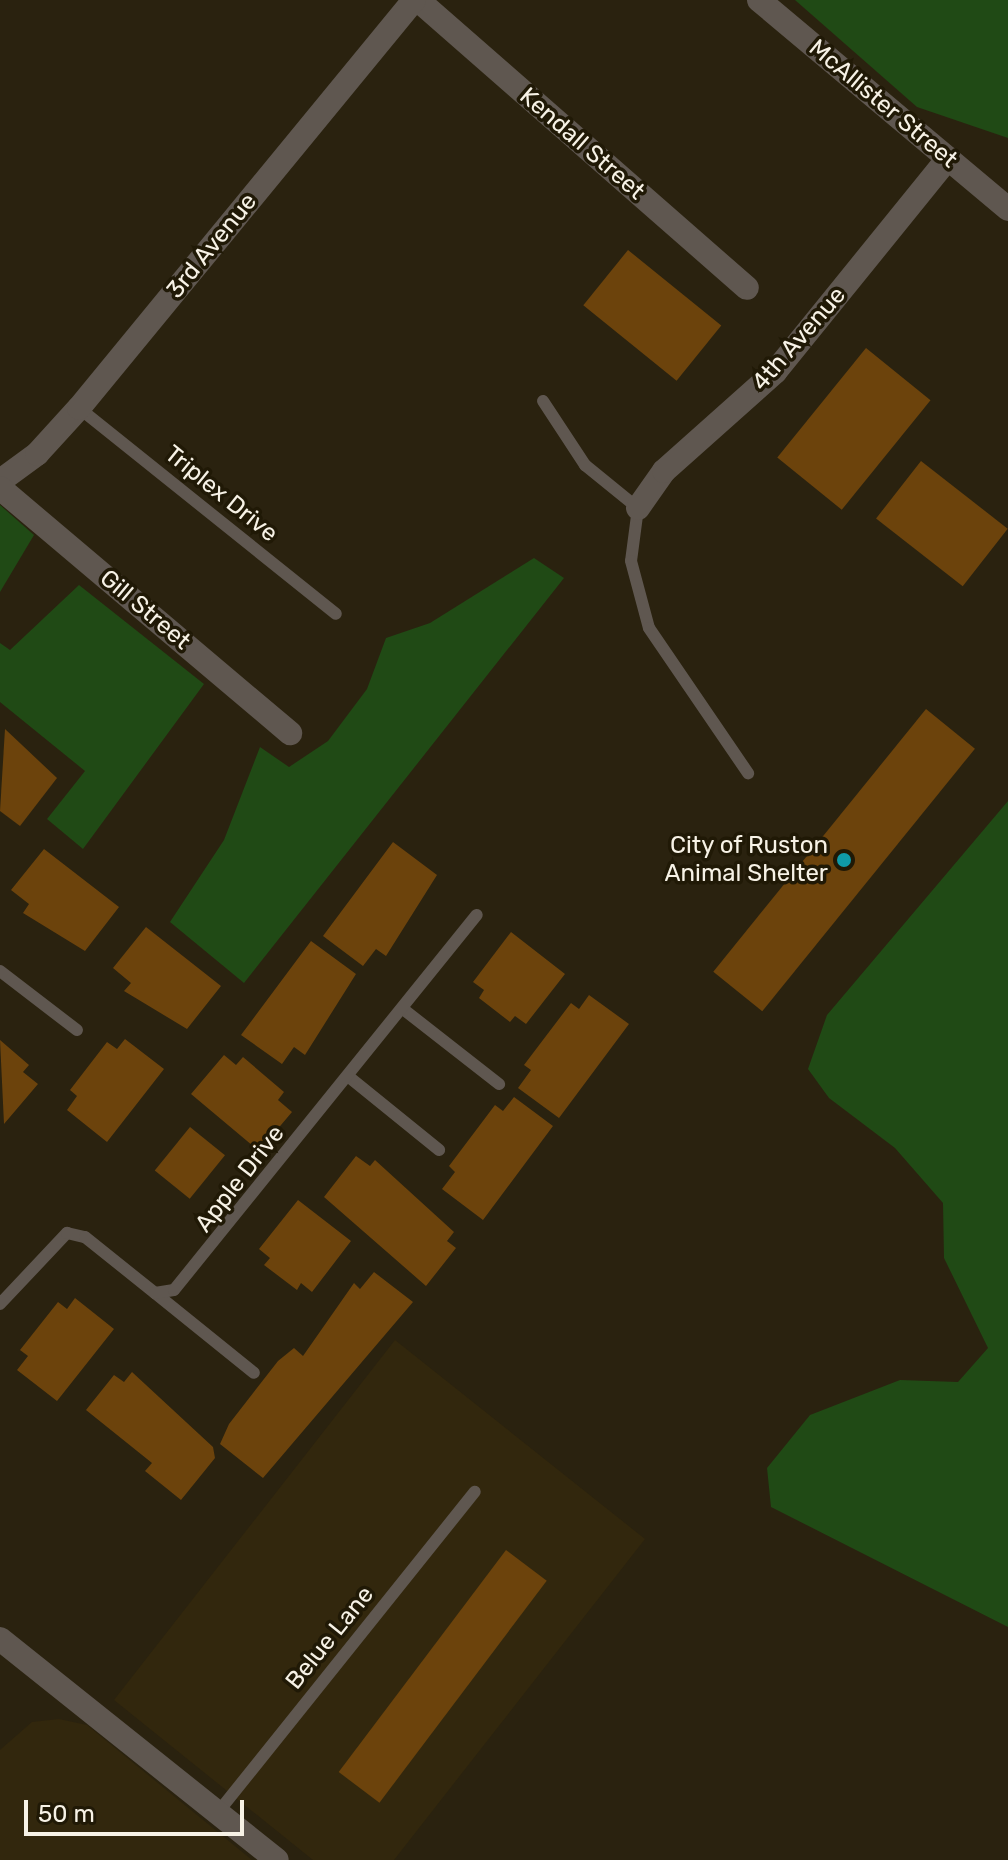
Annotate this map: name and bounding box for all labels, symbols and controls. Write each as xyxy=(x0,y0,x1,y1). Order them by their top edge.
street label: McAllister Street xyxy=(803,33,963,175)
street label: Kendall Street xyxy=(514,82,650,206)
street label: 3rd Avenue xyxy=(161,187,263,305)
street label: 4th Avenue xyxy=(746,281,852,397)
street label: Triplex Drive xyxy=(159,440,283,548)
street label: Gill Street xyxy=(94,564,196,656)
place label: City of Ruston Animal Shelter xyxy=(665,832,828,888)
marker: City of Ruston Animal Shelter xyxy=(835,851,853,869)
street label: Apple Drive xyxy=(189,1120,291,1238)
street label: Belue Lane xyxy=(280,1581,380,1695)
scale bar xyxy=(28,1784,248,1834)
text: 50 m xyxy=(38,1800,95,1828)

